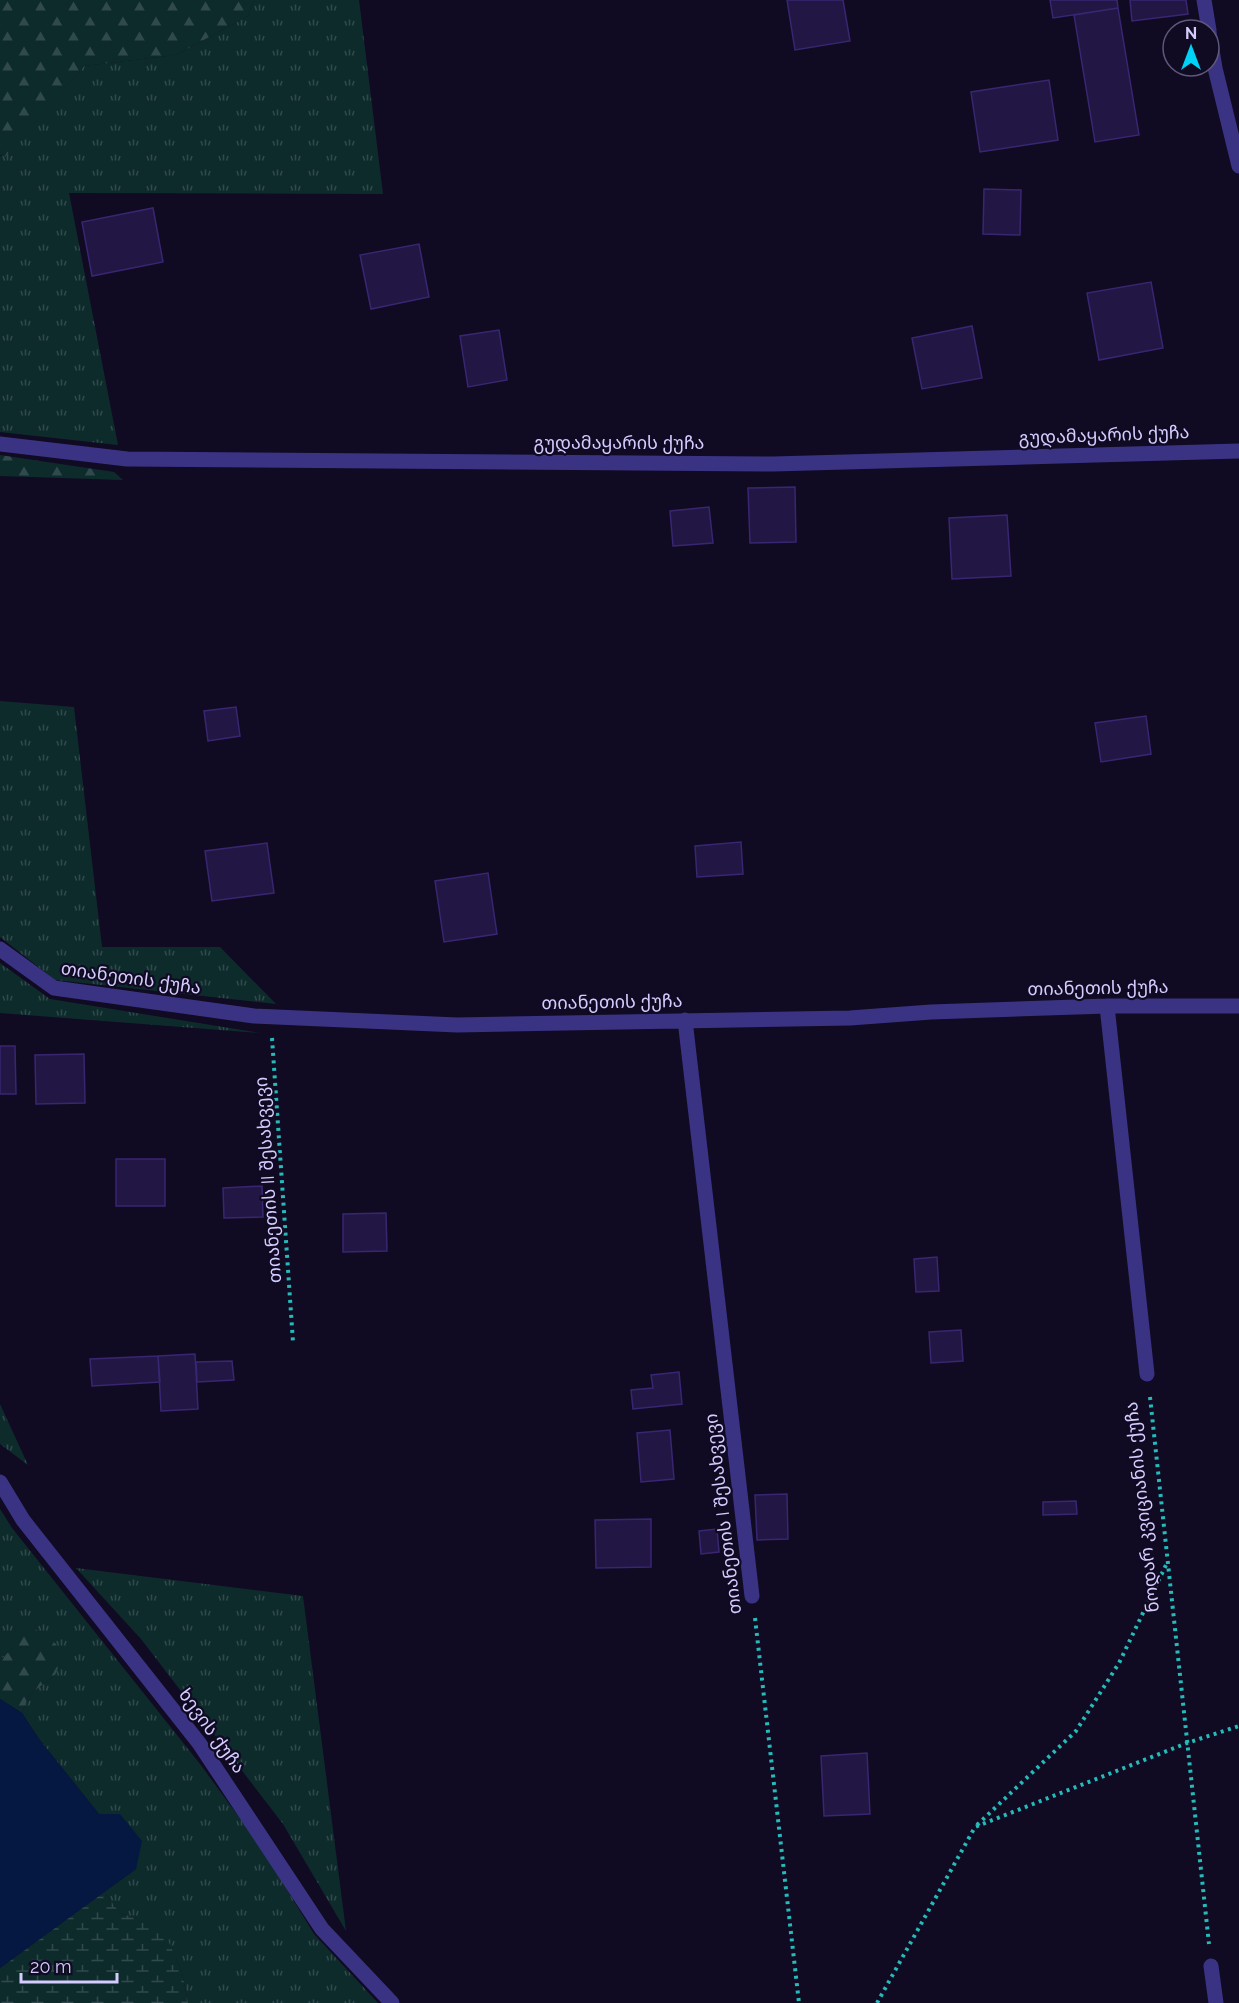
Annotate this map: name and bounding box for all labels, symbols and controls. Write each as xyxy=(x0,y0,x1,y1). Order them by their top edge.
north arrow xyxy=(1161,18,1221,78)
text: N xyxy=(1185,24,1197,43)
street label: გუდამაყარის ქუჩა xyxy=(1018,421,1190,449)
street label: გუდამაყარის ქუჩა xyxy=(533,432,705,454)
street label: თიანეთის ქუჩა xyxy=(60,957,202,999)
street label: თიანეთის ქუჩა xyxy=(1027,976,1169,1000)
street label: თიანეთის ქუჩა xyxy=(541,990,683,1014)
street label: თიანეთის II შესახვევი xyxy=(250,1076,286,1284)
street label: ნოდარ კვიციანის ქუჩა xyxy=(1120,1401,1164,1613)
street label: თიანეთის I შესახვევი xyxy=(700,1412,746,1616)
street label: ხევის ქუჩა xyxy=(174,1684,250,1778)
scale bar xyxy=(21,1946,117,1984)
text: 20 m xyxy=(30,1956,72,1977)

